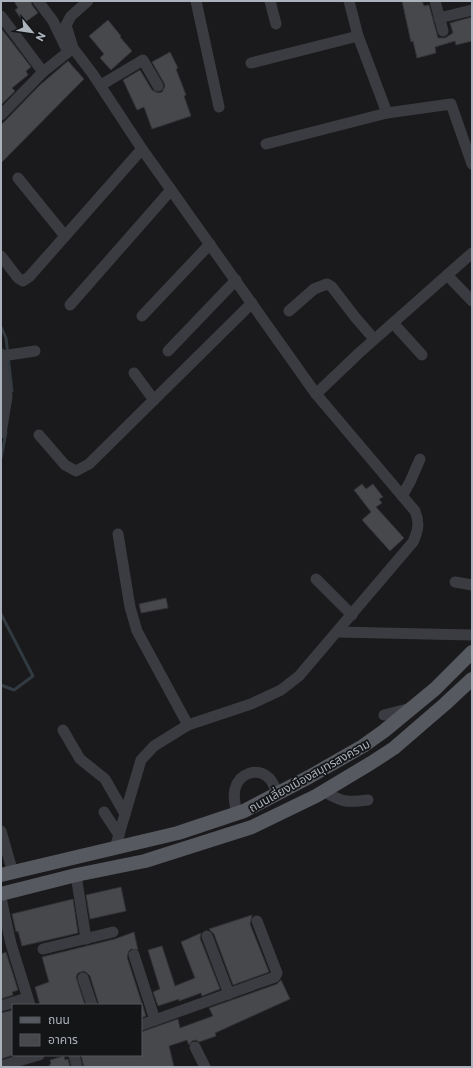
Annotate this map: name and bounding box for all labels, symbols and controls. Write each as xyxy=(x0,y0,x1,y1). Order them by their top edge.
north arrow xyxy=(12,12,52,52)
text: N xyxy=(33,30,49,44)
street label: ถนนเลี่ยงเมืองสมุทรสงคราม xyxy=(246,735,372,815)
legend xyxy=(12,1004,142,1056)
text: ถนน xyxy=(48,1012,70,1026)
text: อาคาร xyxy=(48,1032,78,1046)

